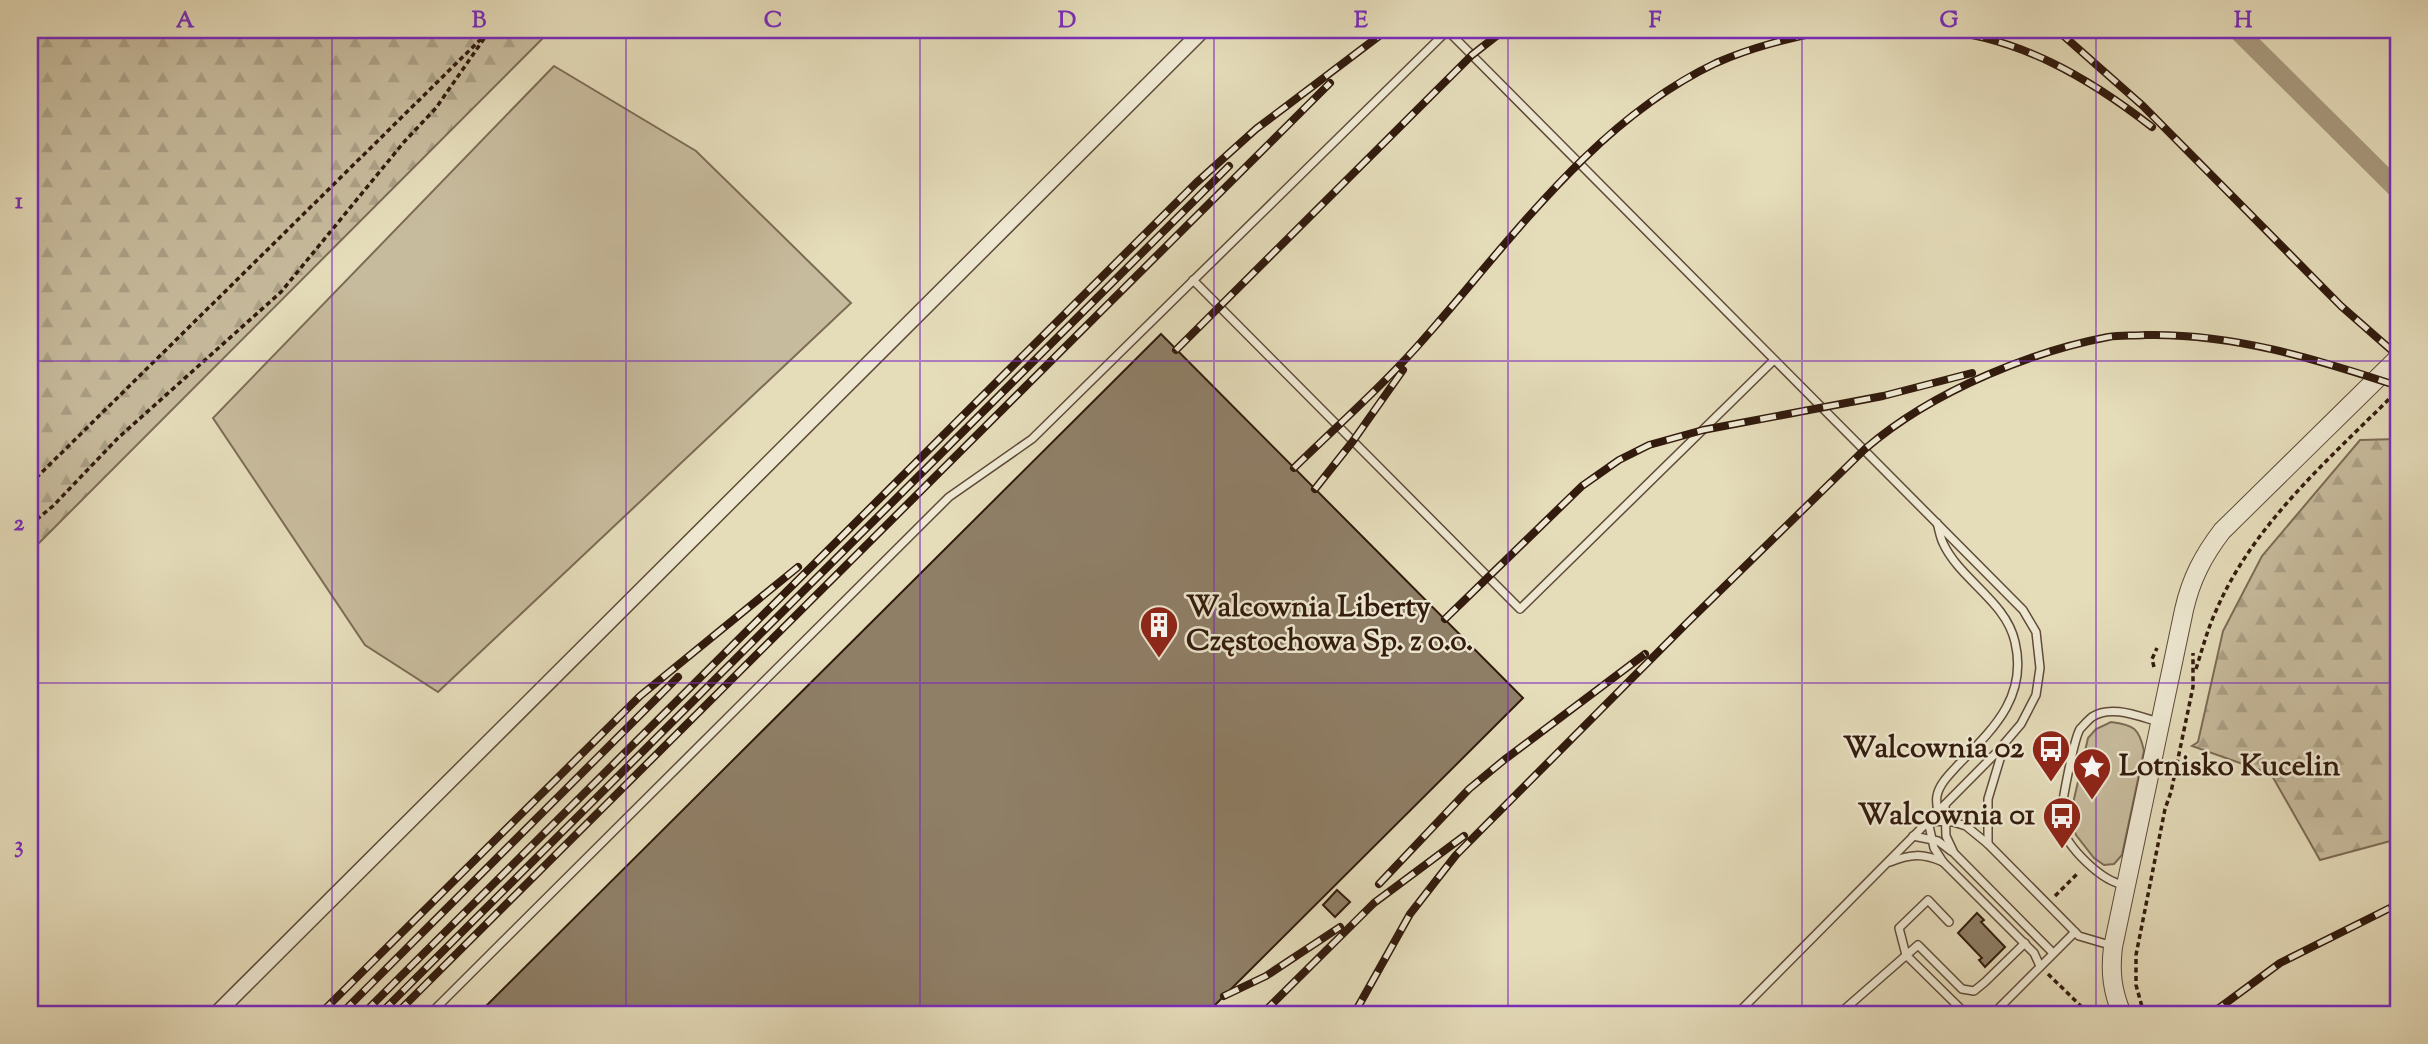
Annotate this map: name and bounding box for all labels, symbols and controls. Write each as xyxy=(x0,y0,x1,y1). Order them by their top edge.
text: A xyxy=(176,5,195,38)
text: B xyxy=(472,5,487,38)
text: C xyxy=(764,5,782,38)
text: D xyxy=(1058,5,1076,38)
text: E xyxy=(1354,5,1368,38)
text: F xyxy=(1649,5,1662,38)
text: G xyxy=(1940,5,1959,38)
text: H xyxy=(2234,5,2253,38)
text: 1 xyxy=(15,186,23,219)
text: 2 xyxy=(14,508,25,541)
place label: Walcownia Liberty Częstochowa Sp. z o.o. xyxy=(1186,587,1473,664)
building icon: Walcownia Liberty Częstochowa Sp. z o.o. xyxy=(1138,604,1180,659)
place label: Walcownia 02 xyxy=(1843,728,2024,771)
bus stop icon: Walcownia 02 xyxy=(2030,728,2072,783)
place icon: Lotnisko Kucelin xyxy=(2071,746,2113,801)
place label: Lotnisko Kucelin xyxy=(2119,746,2340,789)
place label: Walcownia 01 xyxy=(1858,795,2036,838)
bus stop icon: Walcownia 01 xyxy=(2041,795,2083,850)
text: 3 xyxy=(14,830,24,863)

